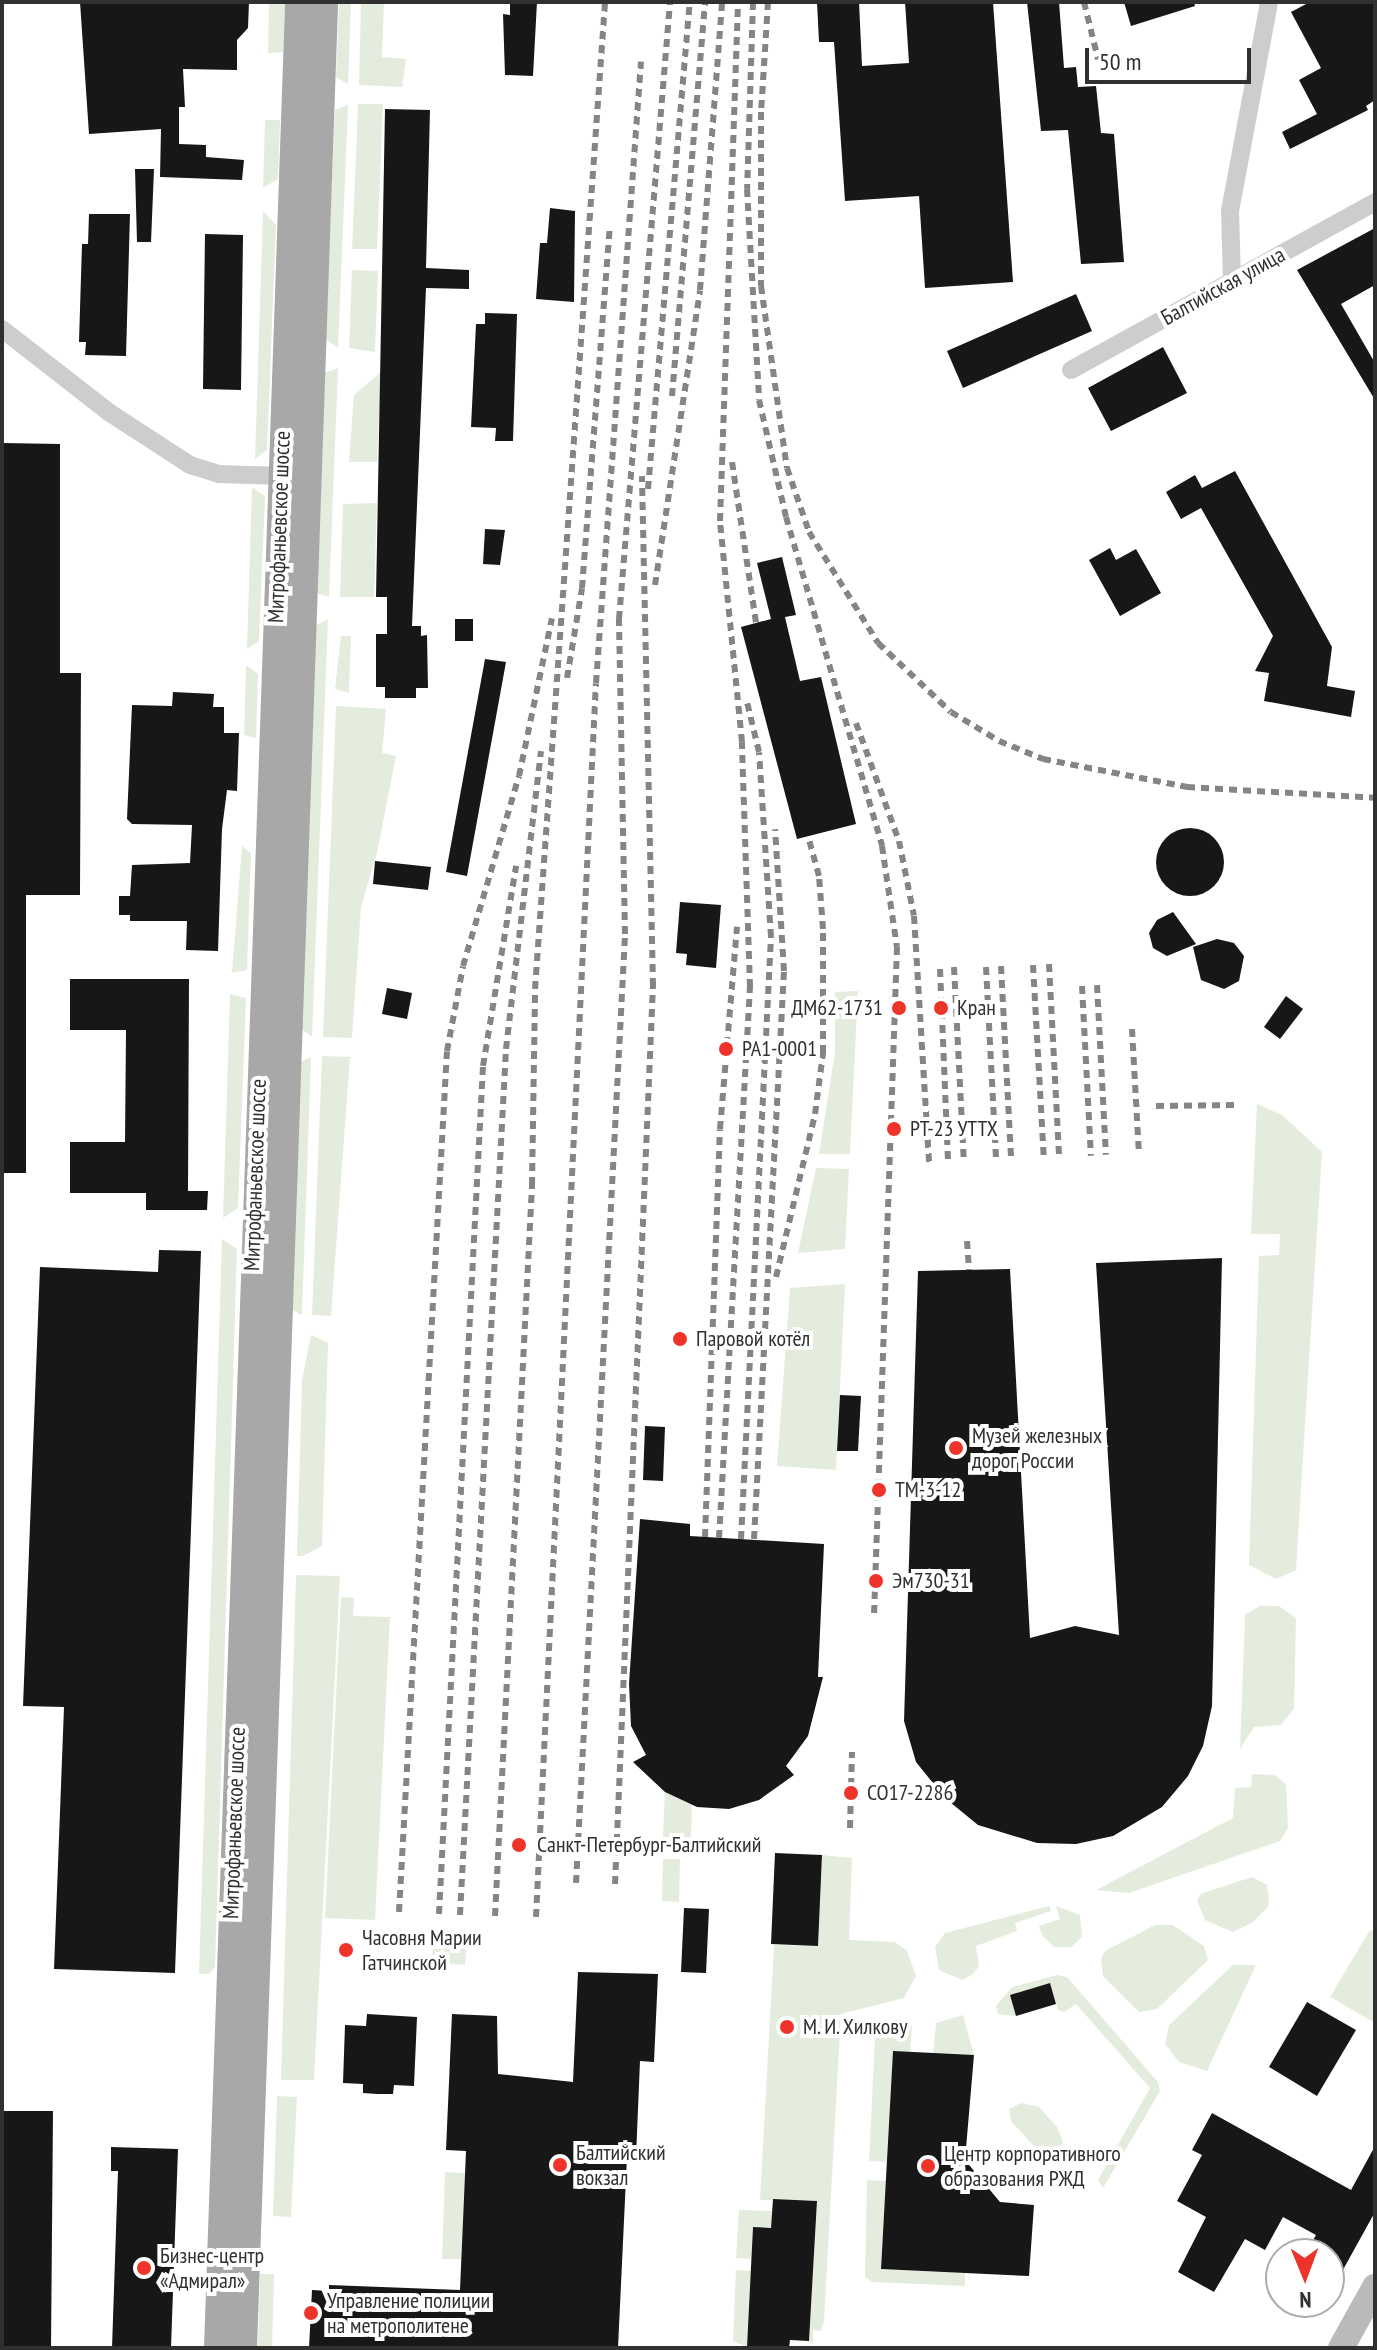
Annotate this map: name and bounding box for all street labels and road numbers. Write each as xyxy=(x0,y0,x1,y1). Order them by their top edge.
street label: Балтийская улица xyxy=(1157,241,1289,331)
street label: Митрофаньевское шоссе xyxy=(262,430,296,624)
street label: Митрофаньевское шоссе xyxy=(238,1078,272,1272)
street label: Митрофаньевское шоссе xyxy=(217,1726,251,1920)

